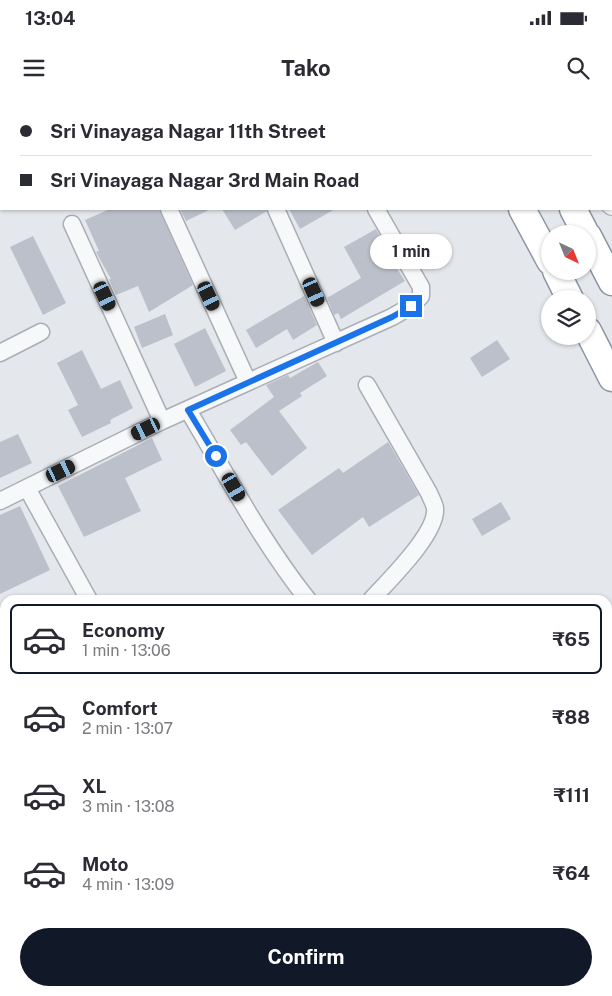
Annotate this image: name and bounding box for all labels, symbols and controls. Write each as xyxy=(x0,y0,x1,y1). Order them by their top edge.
text: 13:04 xyxy=(25,7,76,29)
icon: menu xyxy=(20,54,48,82)
icon: search xyxy=(564,54,592,82)
text: Tako xyxy=(281,55,331,81)
text: Sri Vinayaga Nagar 11th Street xyxy=(50,120,326,142)
text: Sri Vinayaga Nagar 3rd Main Road xyxy=(50,169,359,191)
north arrow xyxy=(541,225,596,280)
map controls xyxy=(541,225,596,345)
callout: 1 min xyxy=(370,234,452,268)
text: 1 min xyxy=(392,242,430,261)
car xyxy=(301,275,326,309)
car xyxy=(91,279,118,313)
car xyxy=(195,279,222,313)
button: layers xyxy=(541,290,596,345)
route end xyxy=(400,295,422,317)
car xyxy=(129,416,162,442)
route start xyxy=(205,445,227,467)
car xyxy=(44,458,77,484)
car xyxy=(220,470,247,504)
icon: car xyxy=(22,617,67,662)
text: Economy xyxy=(82,619,165,641)
text: ₹65 xyxy=(552,628,590,650)
text: 1 min · 13:06 xyxy=(82,641,171,660)
icon: car xyxy=(22,695,67,740)
text: Comfort xyxy=(82,697,158,719)
text: ₹88 xyxy=(552,706,590,728)
text: 2 min · 13:07 xyxy=(82,719,173,738)
icon: car xyxy=(22,773,67,818)
text: XL xyxy=(82,775,107,797)
text: ₹111 xyxy=(553,784,590,806)
text: 3 min · 13:08 xyxy=(82,797,175,816)
icon: car xyxy=(22,851,67,896)
text: Moto xyxy=(82,853,128,875)
text: ₹64 xyxy=(553,862,590,884)
text: 4 min · 13:09 xyxy=(82,875,174,894)
button: Confirm xyxy=(20,928,592,986)

